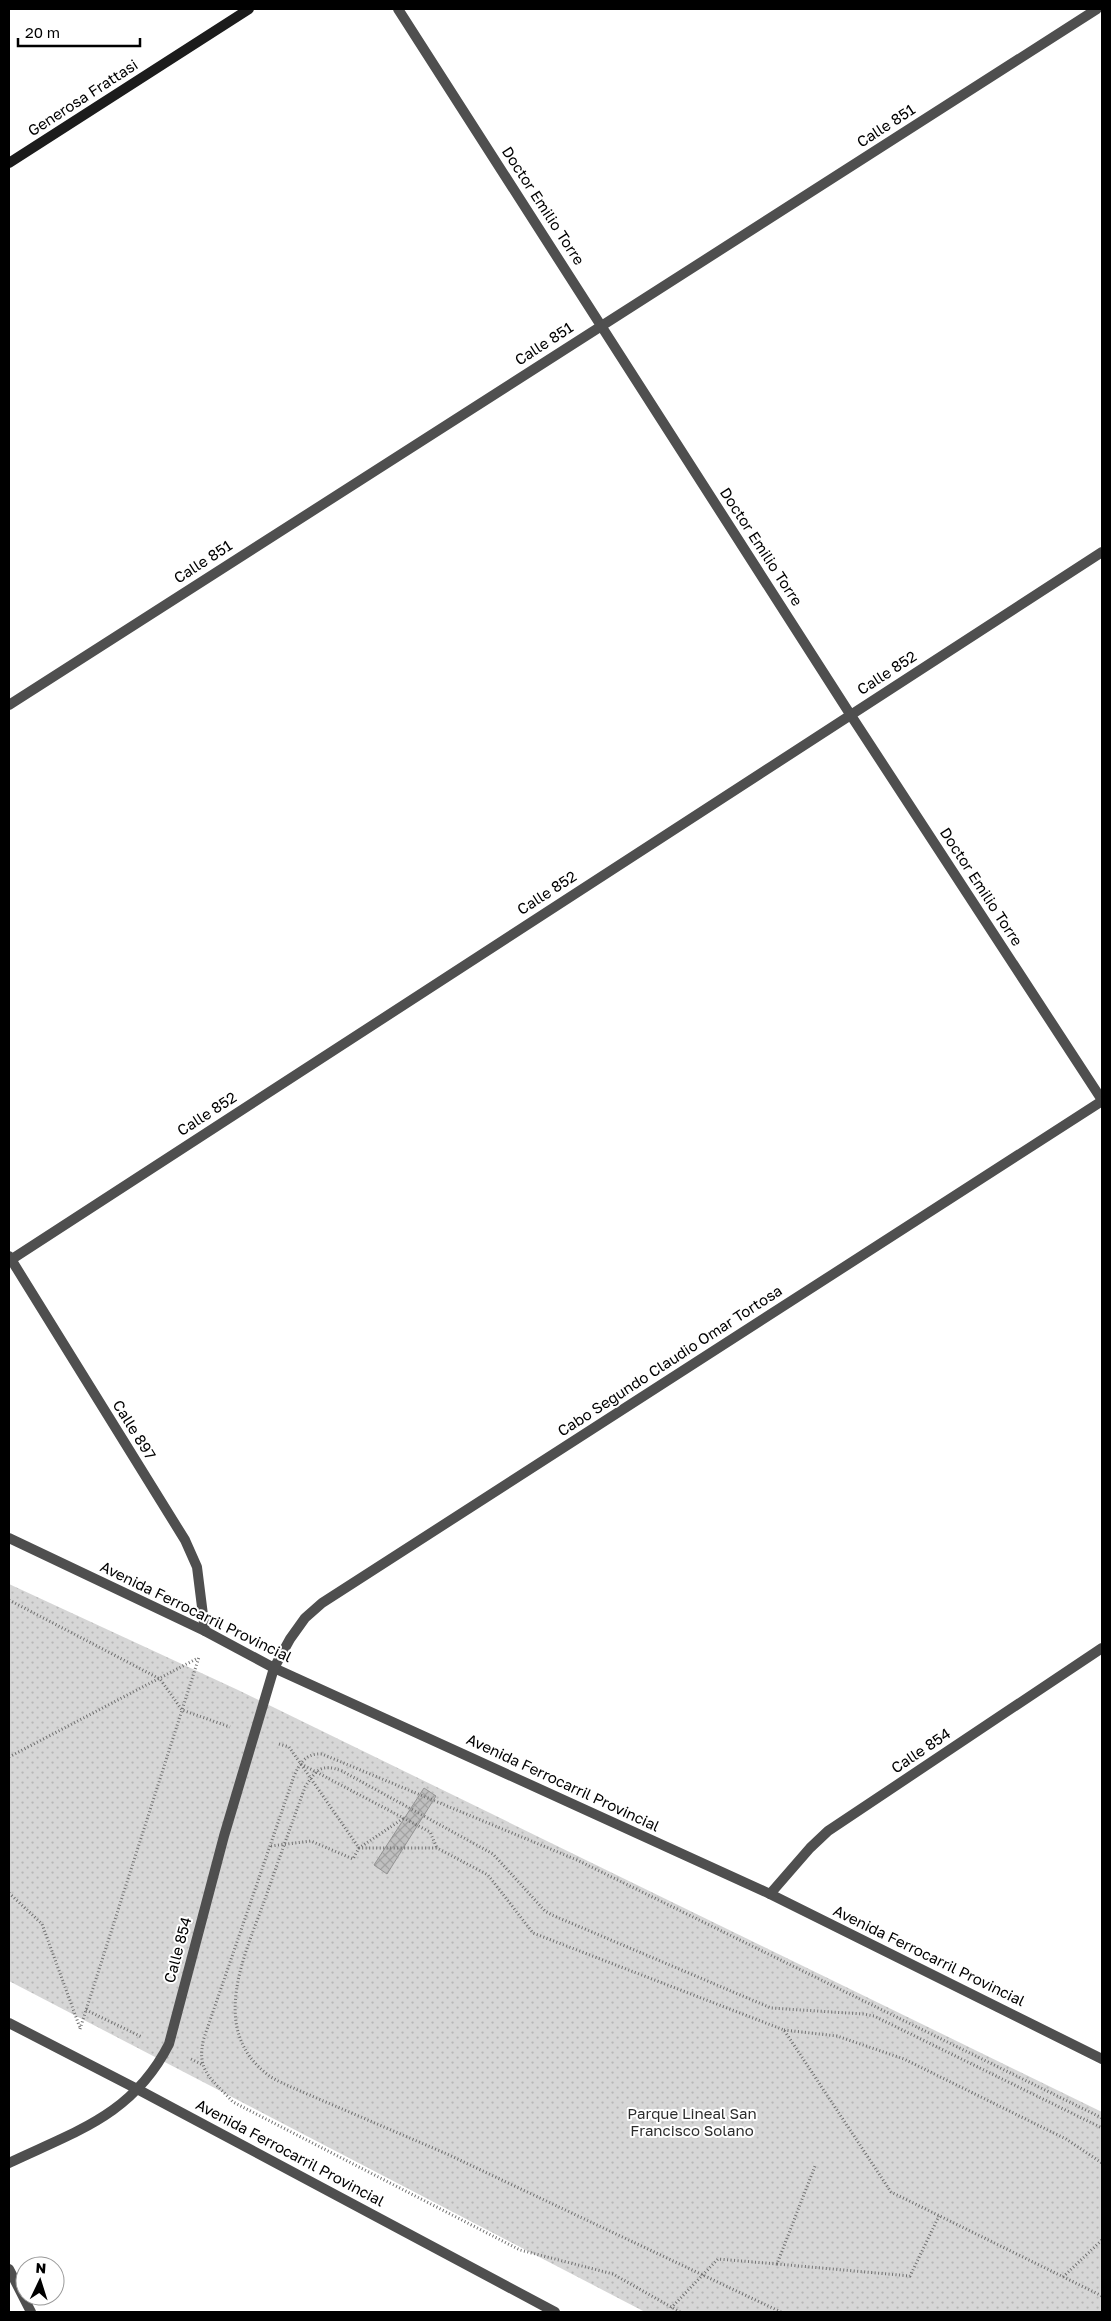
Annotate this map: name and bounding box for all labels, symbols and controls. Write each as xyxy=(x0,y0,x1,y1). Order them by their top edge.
scale bar xyxy=(18,15,140,47)
text: 20 m xyxy=(25,23,60,41)
street label: Generosa Frattasi xyxy=(24,55,141,139)
street label: Calle 851 xyxy=(853,100,918,151)
street label: Doctor Emilio Torre xyxy=(499,143,589,268)
street label: Calle 851 xyxy=(511,318,576,369)
street label: Doctor Emilio Torre xyxy=(717,484,807,609)
street label: Calle 851 xyxy=(170,536,235,587)
street label: Calle 852 xyxy=(853,646,920,698)
street label: Doctor Emilio Torre xyxy=(937,824,1027,949)
street label: Calle 852 xyxy=(513,866,580,918)
street label: Calle 852 xyxy=(173,1087,240,1139)
street label: Cabo Segundo Claudio Omar Tortosa xyxy=(554,1281,785,1440)
street label: Calle 897 xyxy=(110,1396,160,1463)
street label: Avenida Ferrocarril Provincial xyxy=(98,1557,295,1666)
street label: Calle 854 xyxy=(887,1724,953,1777)
street label: Avenida Ferrocarril Provincial xyxy=(464,1729,663,1835)
street label: Avenida Ferrocarril Provincial xyxy=(831,1901,1028,2010)
street label: Calle 854 xyxy=(160,1915,194,1985)
street label: Avenida Ferrocarril Provincial xyxy=(193,2095,388,2210)
park label: Parque Lineal San Francisco Solano xyxy=(627,2104,757,2139)
north arrow xyxy=(15,2256,65,2306)
text: N xyxy=(35,2259,47,2276)

